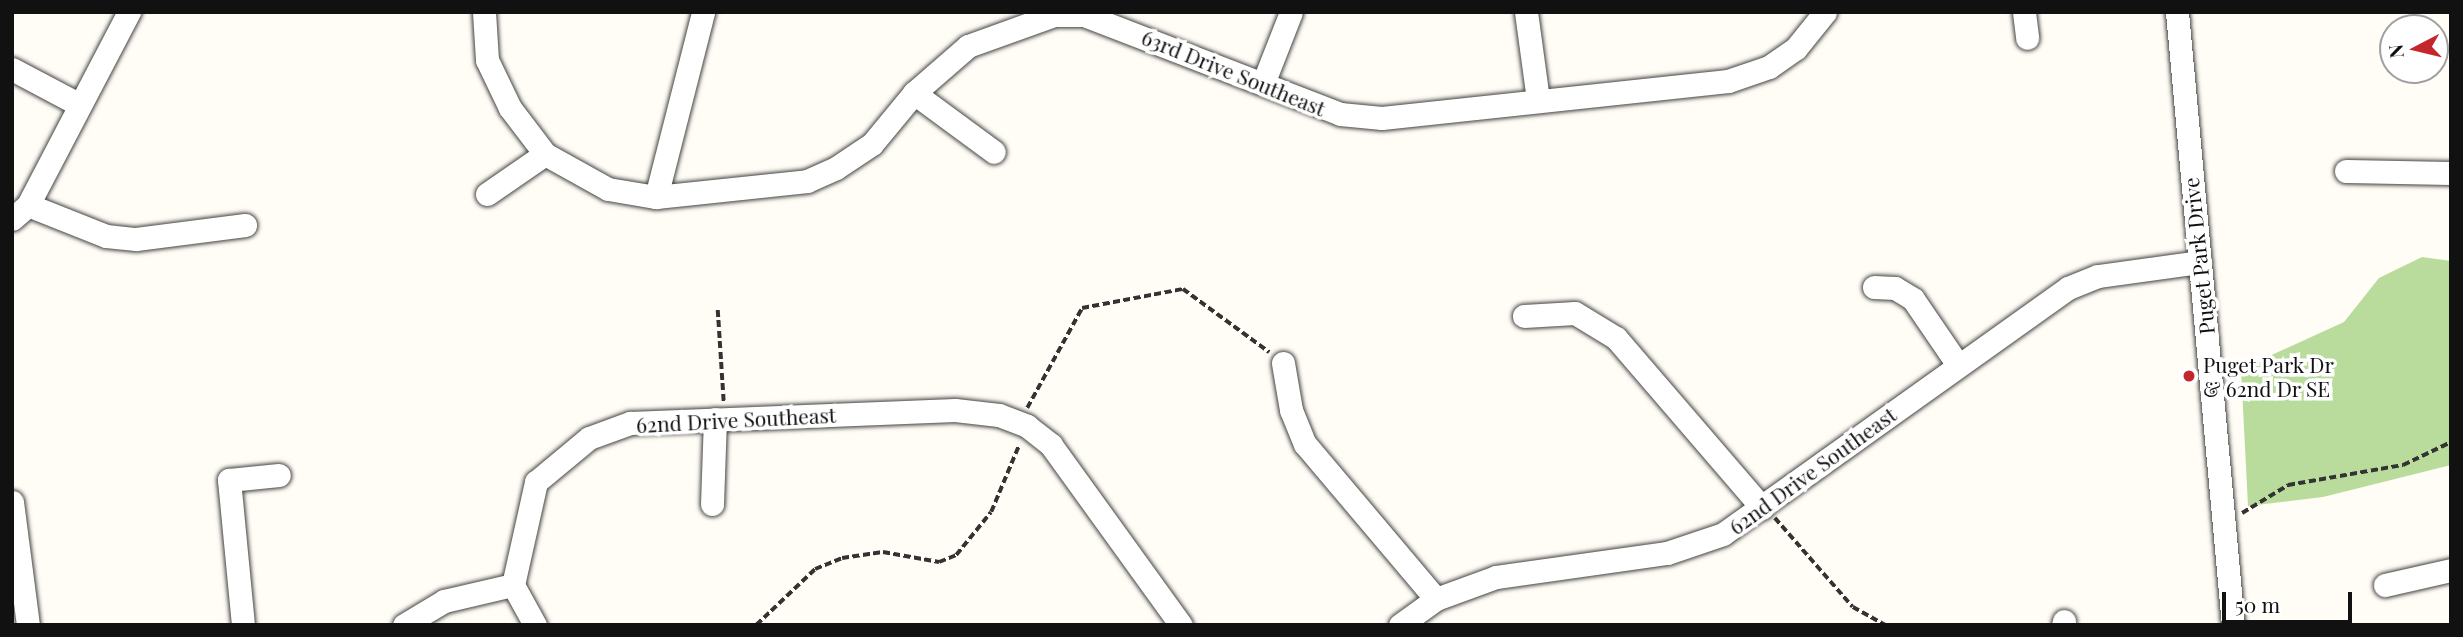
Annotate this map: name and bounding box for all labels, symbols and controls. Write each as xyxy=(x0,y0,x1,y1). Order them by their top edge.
north arrow xyxy=(2379,14,2449,84)
street label: 63rd Drive Southeast xyxy=(1138,24,1330,120)
text: N xyxy=(2381,43,2409,60)
street label: Puget Park Drive xyxy=(2177,176,2219,336)
place label: Puget Park Dr & 62nd Dr SE xyxy=(2203,351,2334,401)
marker: Puget Park Dr & 62nd Dr SE xyxy=(2181,368,2197,384)
street label: 62nd Drive Southeast xyxy=(635,401,837,437)
street label: 62nd Drive Southeast xyxy=(1724,401,1900,539)
scale bar xyxy=(2225,578,2354,622)
text: 50 m xyxy=(2235,590,2280,618)

